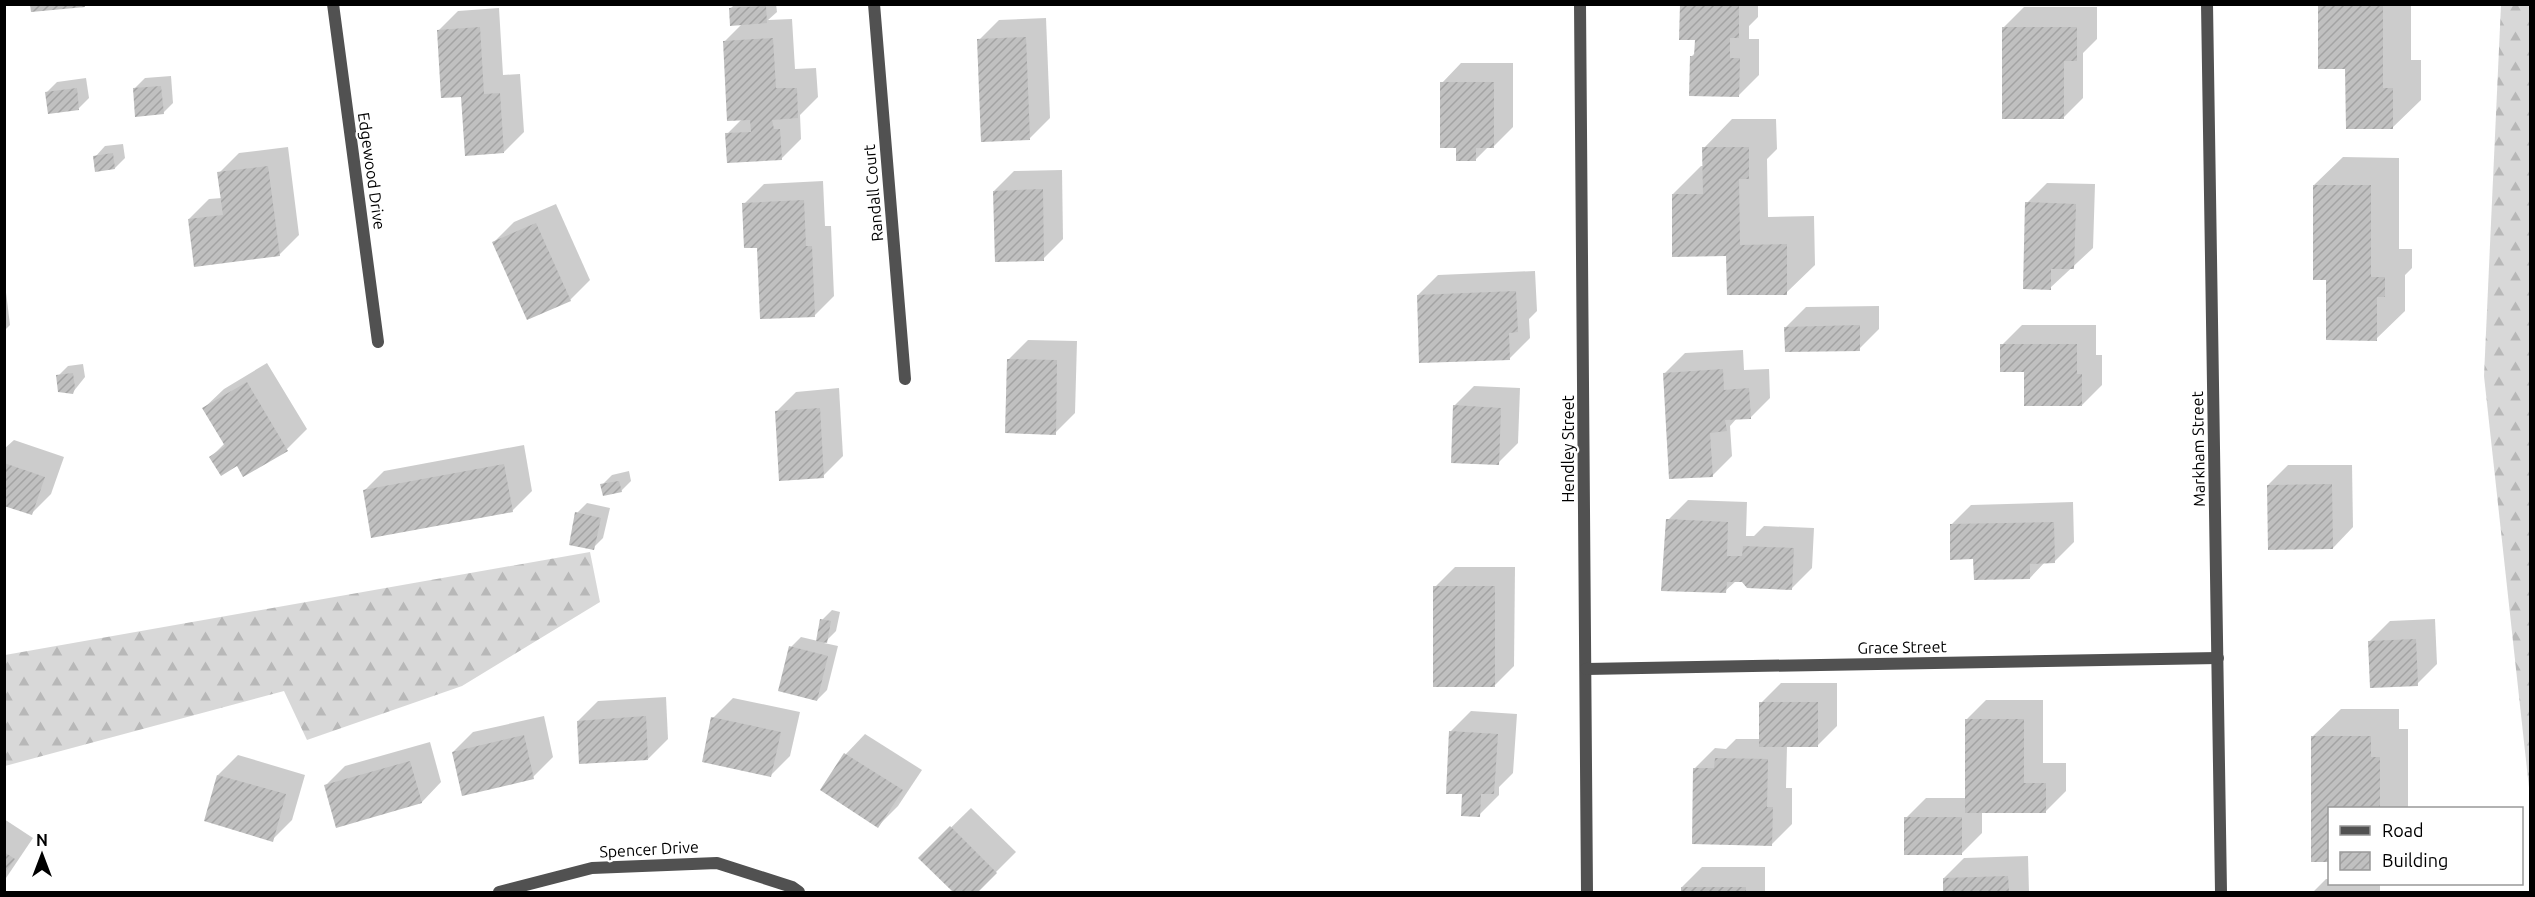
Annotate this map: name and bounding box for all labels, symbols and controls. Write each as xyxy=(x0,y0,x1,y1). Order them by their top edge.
street label: Edgewood Drive xyxy=(355,111,389,231)
street label: Randall Court xyxy=(860,143,886,242)
street label: Markham Street xyxy=(2188,390,2208,507)
street label: Hendley Street xyxy=(1559,395,1577,503)
street label: Grace Street xyxy=(1857,637,1948,657)
legend xyxy=(2328,807,2523,885)
text: Road xyxy=(2382,820,2424,840)
north arrow xyxy=(12,825,72,885)
text: N xyxy=(36,831,48,849)
street label: Spencer Drive xyxy=(599,837,699,861)
text: Building xyxy=(2382,850,2448,870)

